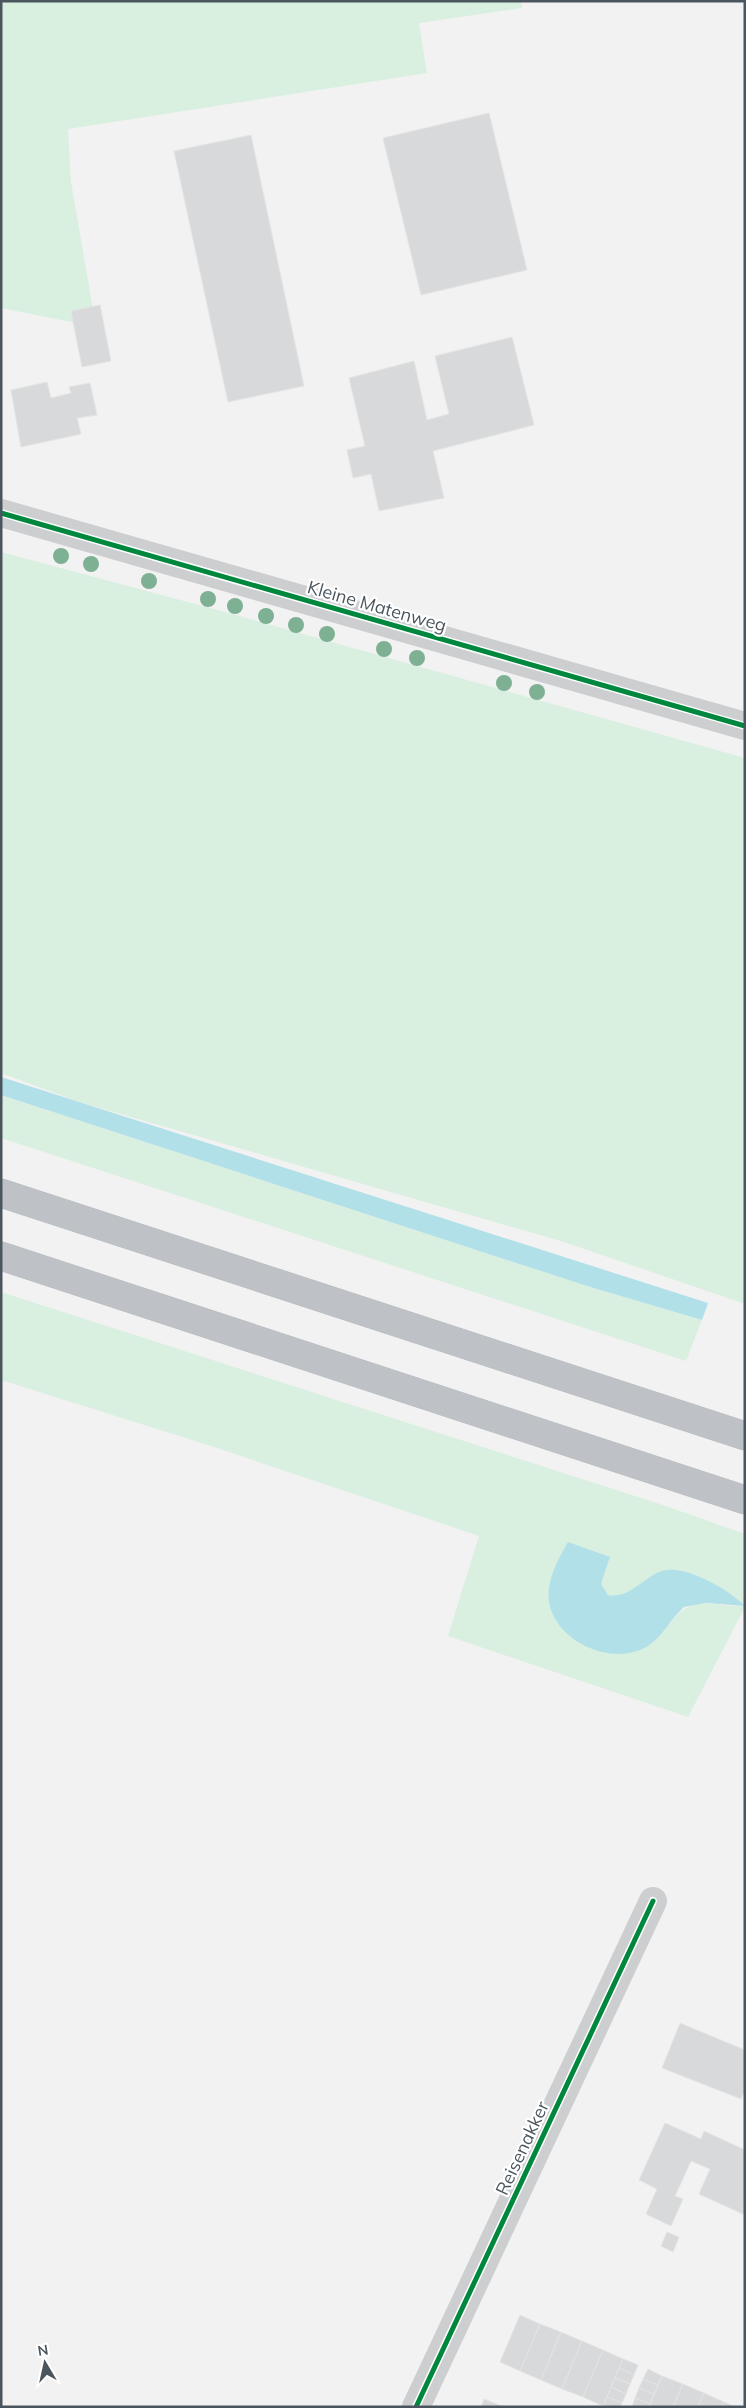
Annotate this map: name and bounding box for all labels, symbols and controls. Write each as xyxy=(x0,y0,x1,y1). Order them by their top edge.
street label: Kleine Matenweg xyxy=(305,575,449,637)
street label: Reisenakker xyxy=(490,2097,554,2199)
north arrow xyxy=(20,2338,70,2388)
text: N xyxy=(36,2340,50,2360)

